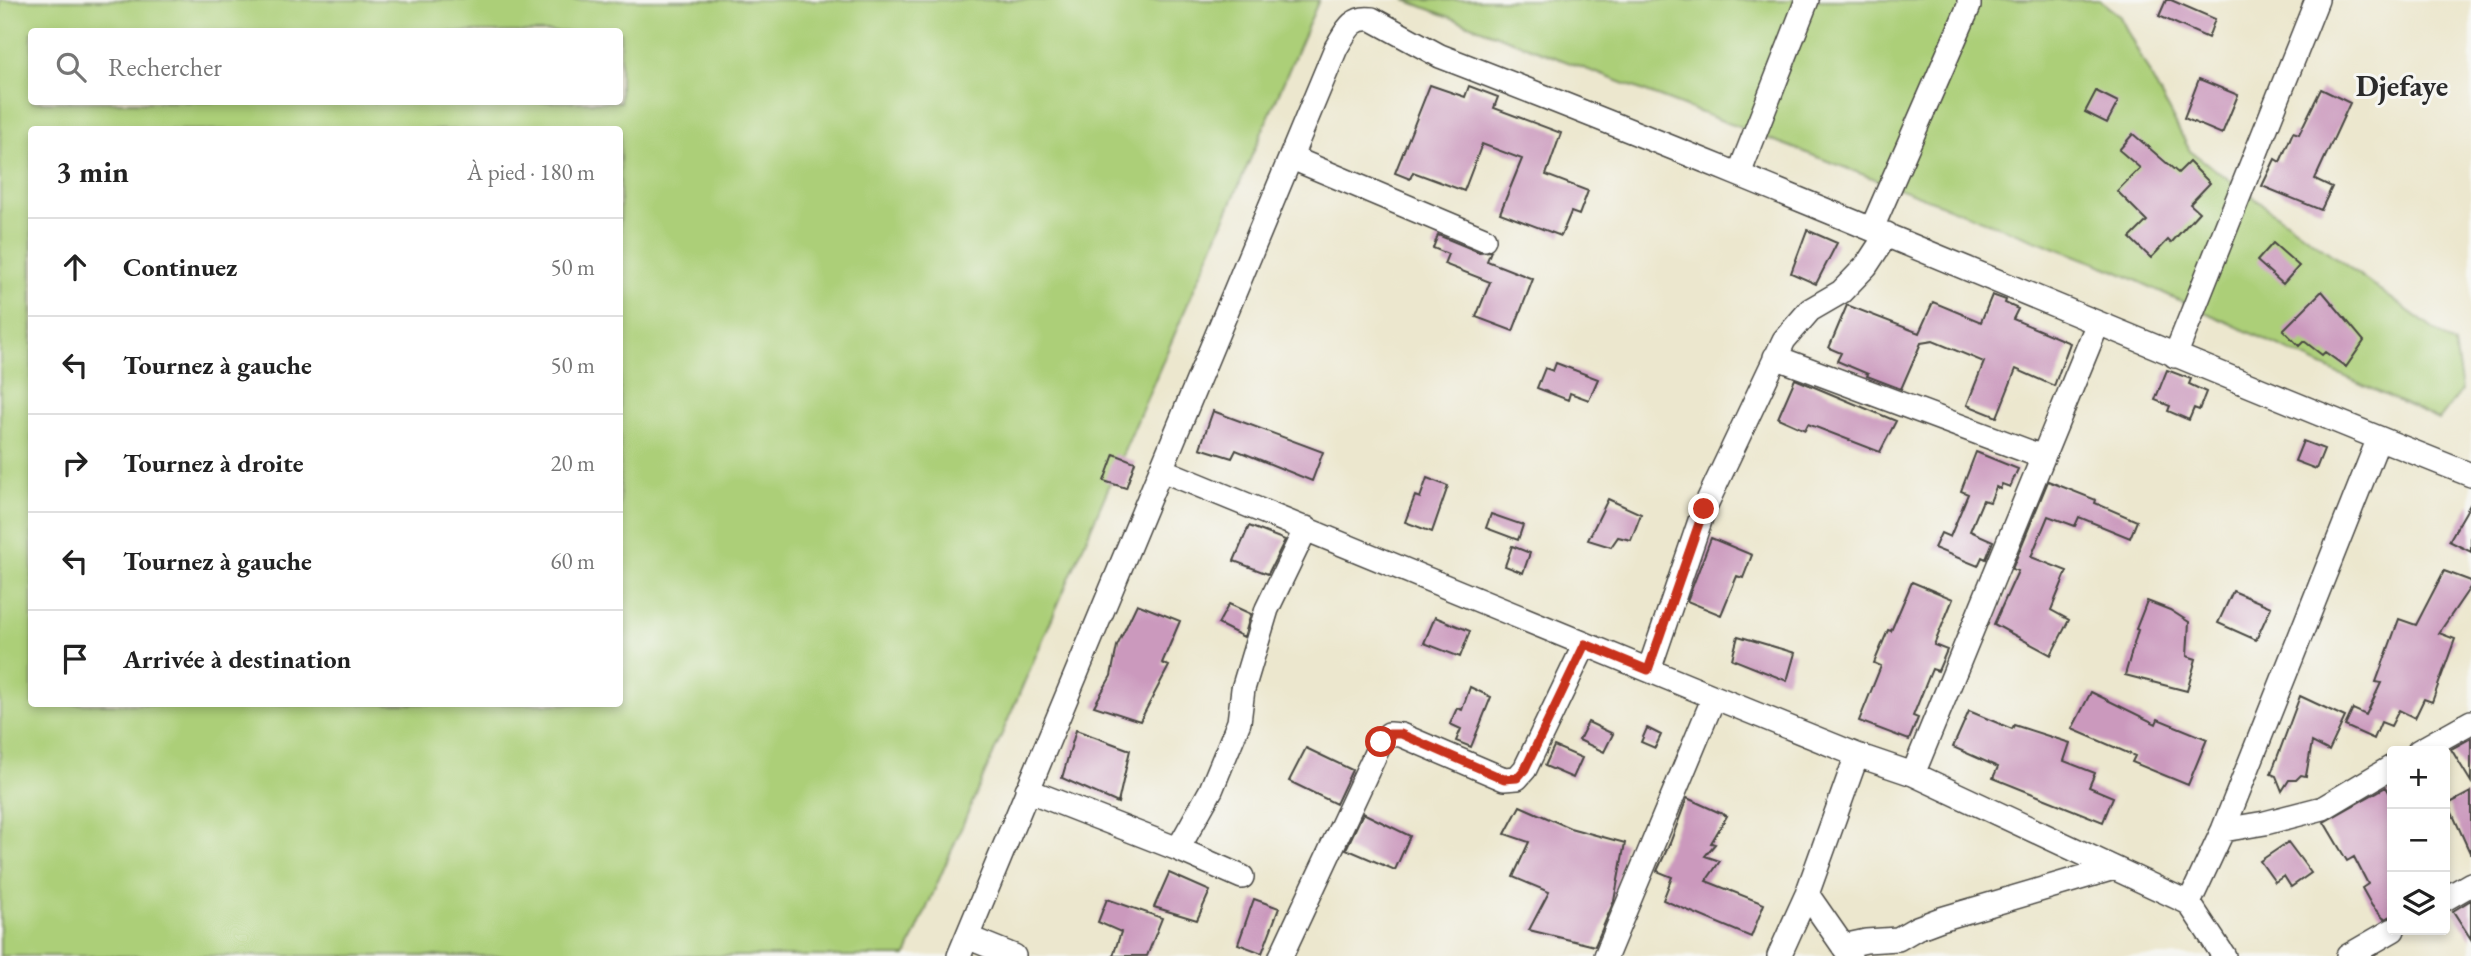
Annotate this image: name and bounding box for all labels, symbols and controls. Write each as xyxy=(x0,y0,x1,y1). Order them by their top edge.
search box xyxy=(28,28,623,105)
icon: search xyxy=(52,48,90,86)
text: Rechercher xyxy=(108,50,222,84)
district label: Djefaye xyxy=(2356,66,2448,105)
text: 3 min xyxy=(56,152,129,191)
text: À pied · 180 m xyxy=(467,157,595,187)
icon: ahead xyxy=(56,248,94,286)
text: Continuez xyxy=(123,250,237,284)
text: 50 m xyxy=(550,252,595,282)
icon: left xyxy=(56,346,94,384)
text: Tournez à gauche xyxy=(123,348,312,382)
text: 50 m xyxy=(550,350,595,380)
icon: right xyxy=(56,444,94,482)
text: Tournez à droite xyxy=(123,446,304,480)
text: 20 m xyxy=(550,448,595,478)
route end xyxy=(1688,493,1719,524)
icon: left xyxy=(56,542,94,580)
text: Tournez à gauche xyxy=(123,544,312,578)
text: 60 m xyxy=(550,546,595,576)
icon: arrive xyxy=(56,640,94,678)
text: Arrivée à destination xyxy=(123,642,351,676)
route start xyxy=(1365,726,1396,757)
map controls xyxy=(2387,746,2450,935)
button: + xyxy=(2387,746,2450,809)
button: − xyxy=(2387,809,2450,872)
button: layers xyxy=(2387,872,2450,935)

